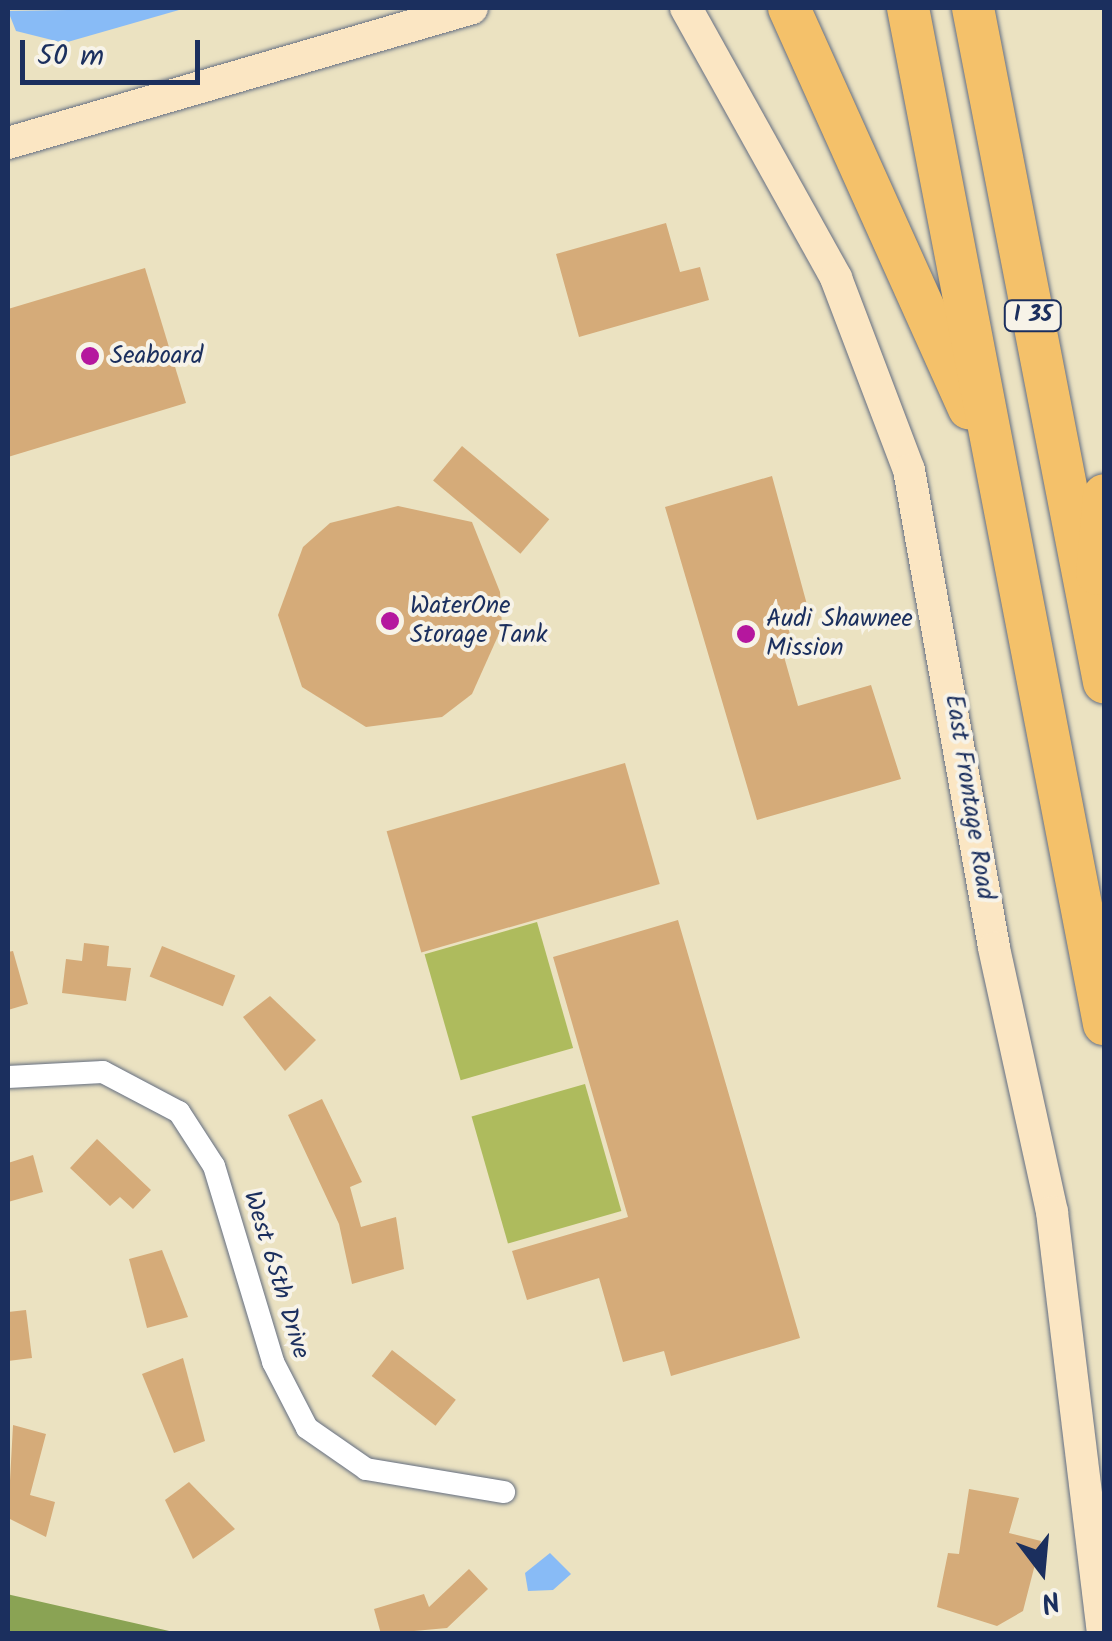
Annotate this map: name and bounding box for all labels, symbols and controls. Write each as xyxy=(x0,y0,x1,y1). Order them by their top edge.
scale bar xyxy=(25,20,205,82)
text: 50 m xyxy=(37,33,104,81)
road number: I 35 xyxy=(1003,299,1063,333)
place label: Seaboard xyxy=(110,341,203,371)
marker: Seaboard xyxy=(79,345,101,367)
place label: WaterOne Storage Tank xyxy=(410,592,548,651)
place label: Audi Shawnee Mission xyxy=(766,605,913,664)
marker: WaterOne Storage Tank xyxy=(379,610,401,632)
marker: Audi Shawnee Mission xyxy=(735,623,757,645)
street label: East Frontage Road xyxy=(938,692,1000,902)
street label: West 65th Drive xyxy=(236,1188,316,1362)
north arrow xyxy=(992,1521,1092,1621)
text: N xyxy=(1036,1576,1065,1624)

